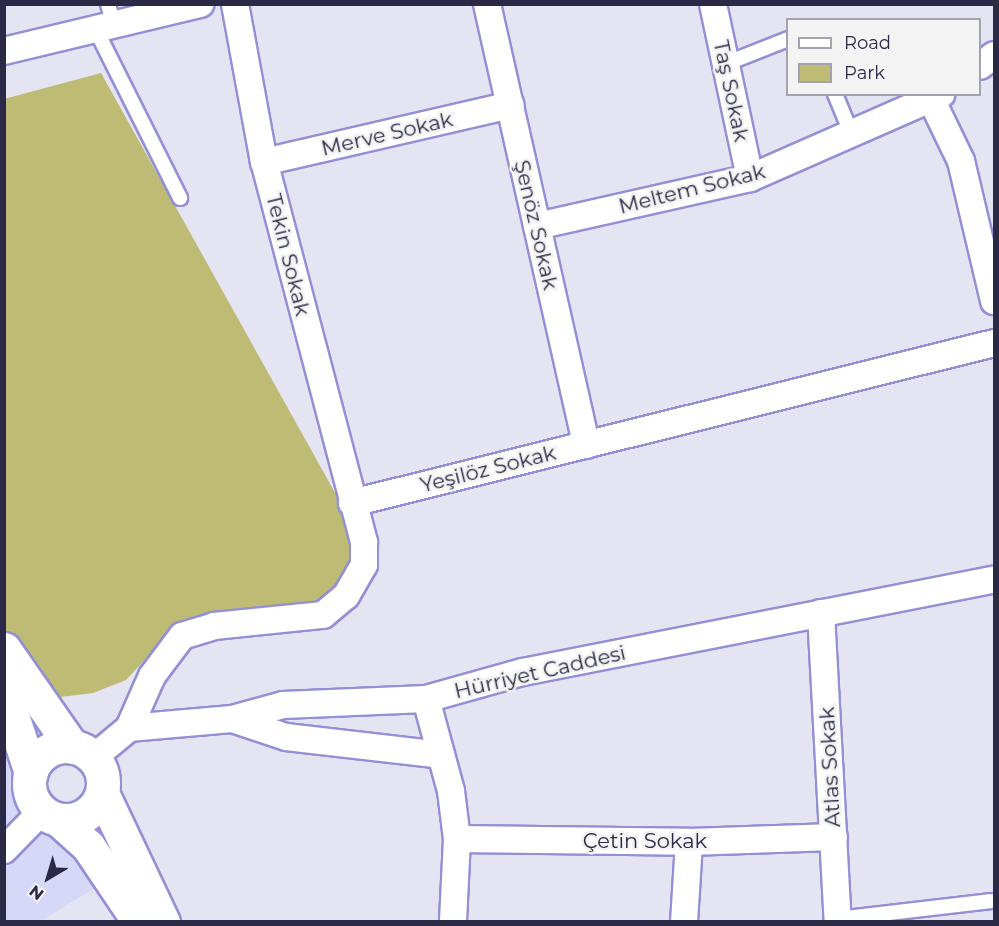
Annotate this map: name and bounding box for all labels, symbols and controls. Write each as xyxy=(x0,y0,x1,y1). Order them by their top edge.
legend xyxy=(786,18,981,96)
text: Road xyxy=(844,32,891,54)
street label: Taş Sokak xyxy=(708,38,754,144)
text: Park xyxy=(844,62,885,84)
street label: Merve Sokak xyxy=(319,107,455,161)
street label: Şenöz Sokak xyxy=(509,158,563,292)
street label: Meltem Sokak xyxy=(616,159,768,219)
street label: Tekin Sokak xyxy=(261,191,315,319)
street label: Yeşilöz Sokak xyxy=(418,440,558,498)
street label: Hürriyet Caddesi xyxy=(452,640,628,704)
street label: Atlas Sokak xyxy=(814,706,846,828)
street label: Çetin Sokak xyxy=(583,828,707,854)
north arrow xyxy=(18,848,78,908)
text: N xyxy=(26,881,48,904)

